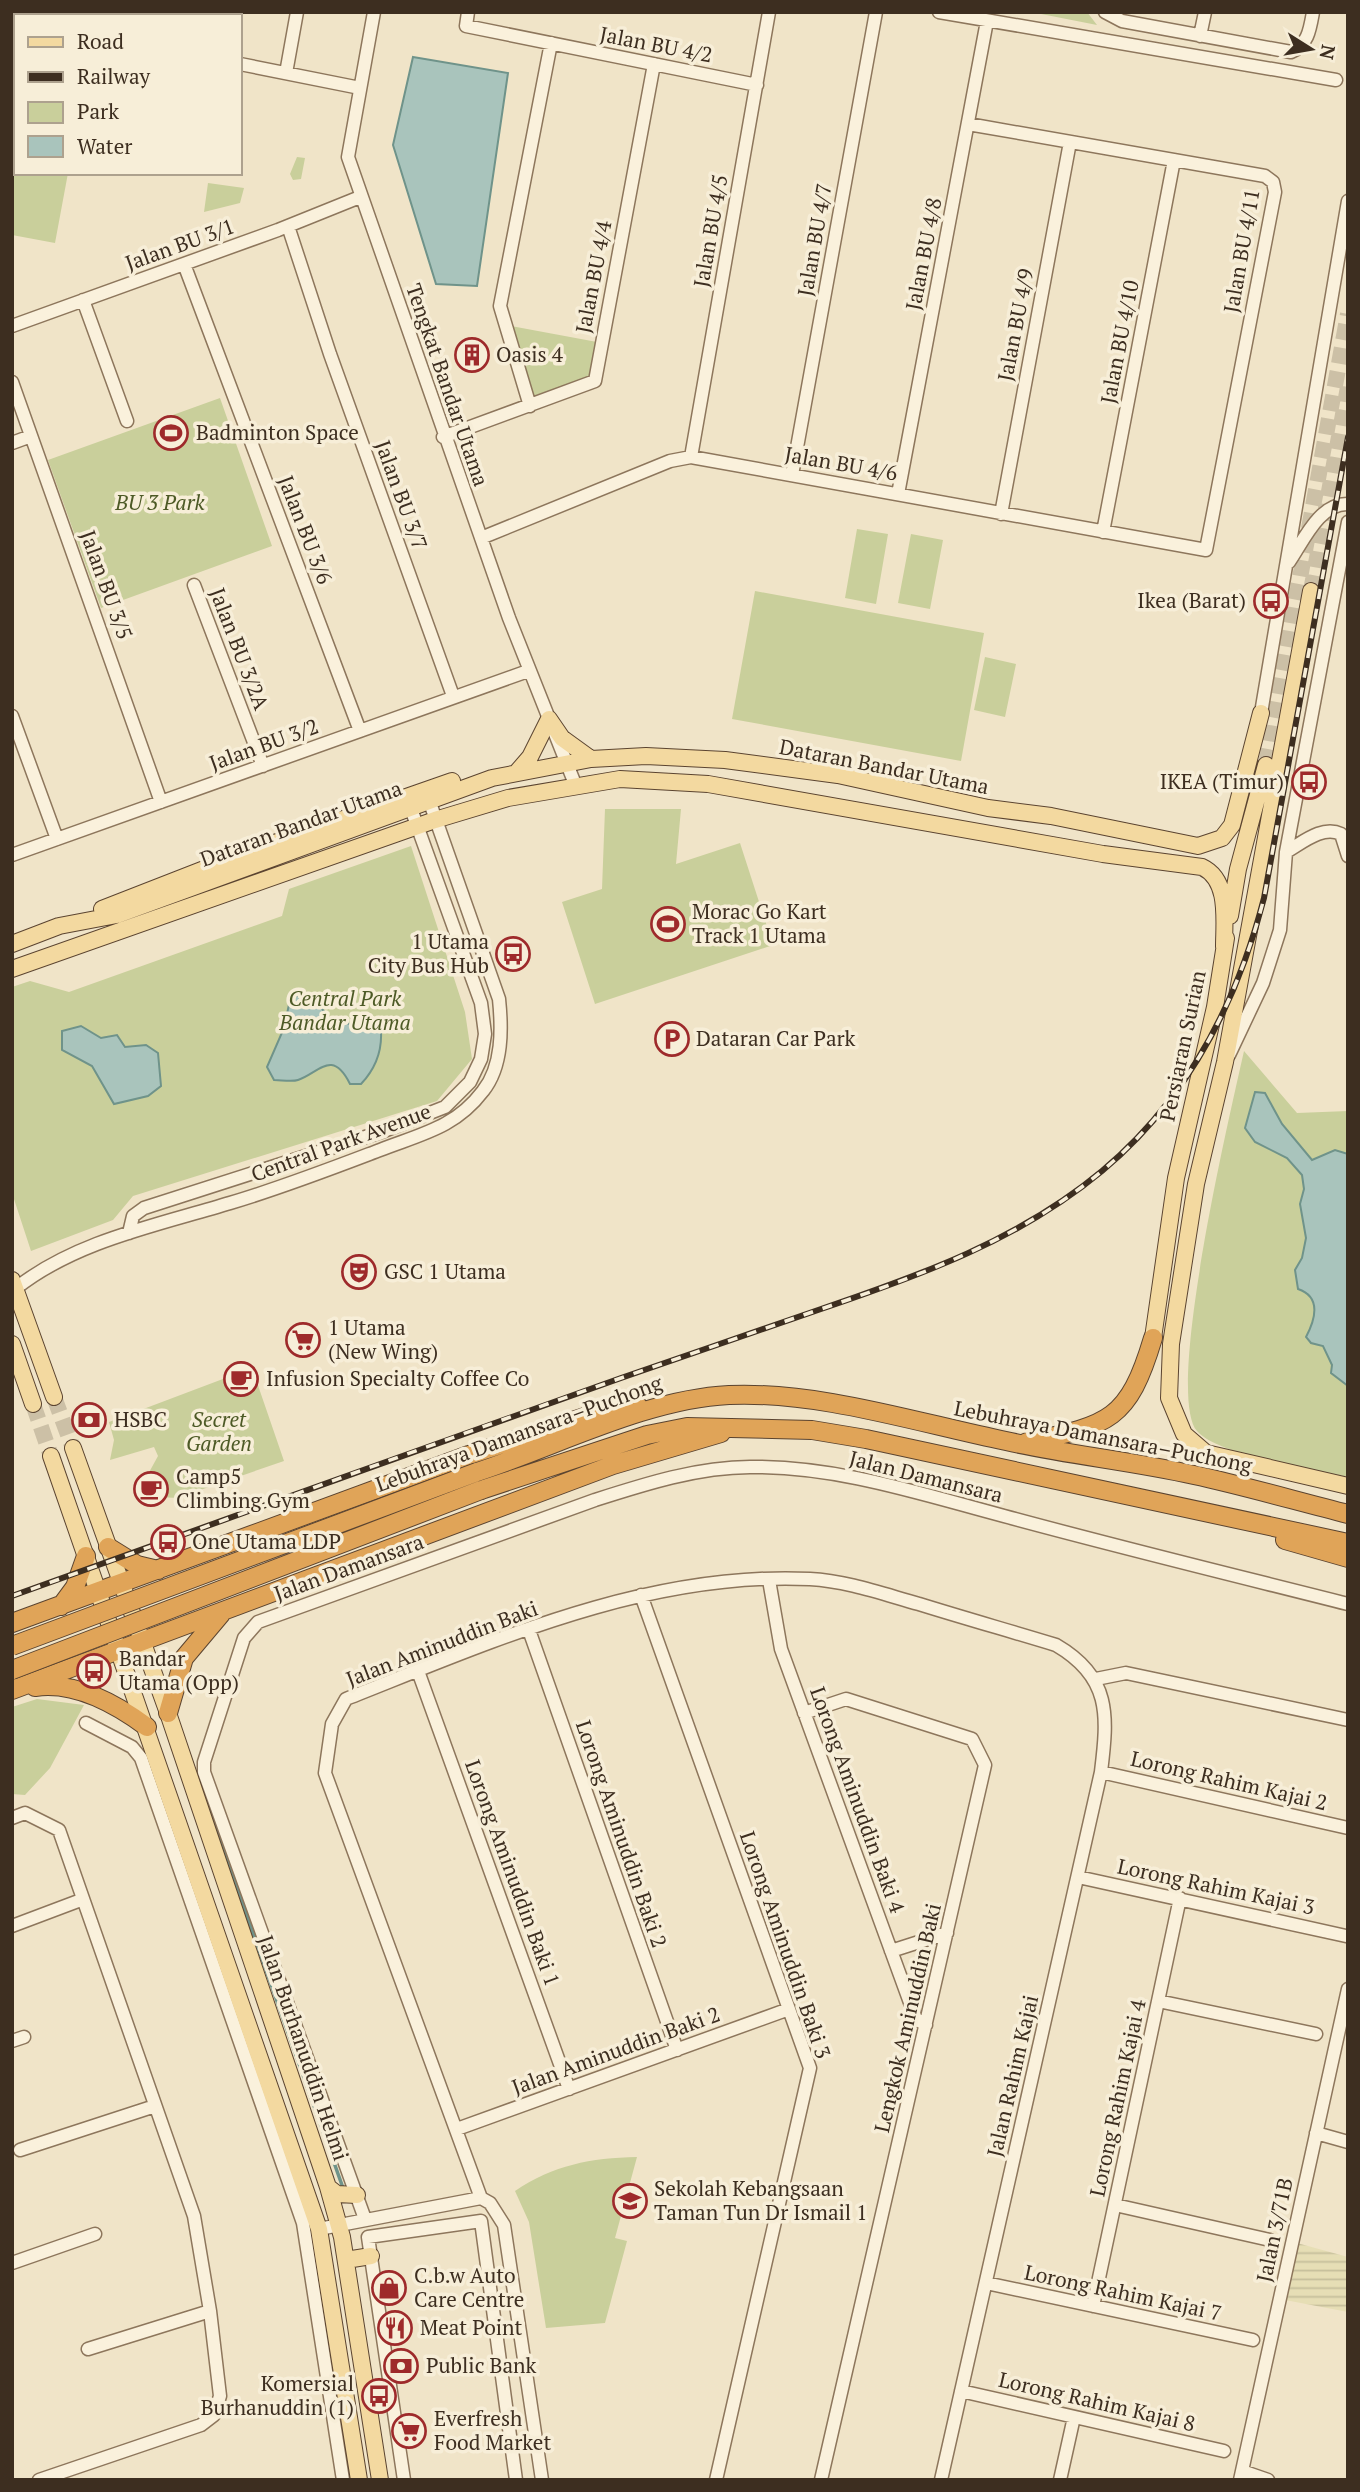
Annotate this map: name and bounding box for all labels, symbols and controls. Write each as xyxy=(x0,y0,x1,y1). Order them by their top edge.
legend xyxy=(14,14,242,175)
north arrow xyxy=(1276,14,1346,84)
street label: Jalan BU 4/2 xyxy=(598,19,715,69)
text: Road xyxy=(77,27,124,55)
text: N xyxy=(1314,43,1342,62)
text: Railway xyxy=(77,62,151,90)
text: Park xyxy=(77,97,119,125)
text: Water xyxy=(77,132,132,160)
street label: Jalan BU 4/5 xyxy=(686,172,734,289)
street label: Jalan BU 4/7 xyxy=(790,181,838,298)
street label: Jalan BU 4/11 xyxy=(1216,187,1266,315)
street label: Jalan BU 4/8 xyxy=(898,195,948,312)
street label: Jalan BU 3/1 xyxy=(121,211,238,277)
street label: Jalan BU 4/4 xyxy=(568,217,618,335)
street label: Jalan BU 4/9 xyxy=(990,266,1040,383)
street label: Jalan BU 4/10 xyxy=(1093,278,1145,406)
street label: Tengkat Bandar Utama xyxy=(400,280,496,490)
building icon: Oasis 4 xyxy=(453,336,491,374)
place label: Oasis 4 xyxy=(496,340,564,368)
sports icon: Badminton Space xyxy=(152,414,190,452)
place label: Badminton Space xyxy=(196,418,359,446)
street label: Jalan BU 3/7 xyxy=(369,436,435,553)
street label: Jalan BU 4/6 xyxy=(783,439,900,487)
street label: Jalan BU 3/6 xyxy=(272,471,339,588)
park label: BU 3 Park xyxy=(114,488,206,516)
street label: Jalan BU 3/5 xyxy=(74,526,140,643)
bus stop icon: Ikea (Barat) xyxy=(1252,582,1290,620)
street label: Jalan BU 3/2A xyxy=(204,584,276,714)
place label: Ikea (Barat) xyxy=(1137,586,1246,614)
street label: Jalan BU 3/2 xyxy=(205,711,322,777)
street label: Dataran Bandar Utama xyxy=(777,732,992,800)
bus stop icon: IKEA (Timur) xyxy=(1290,763,1328,801)
place label: IKEA (Timur) xyxy=(1160,767,1284,795)
street label: Dataran Bandar Utama xyxy=(196,773,406,873)
place label: Morac Go Kart Track 1 Utama xyxy=(692,897,827,949)
sports icon: Morac Go Kart Track 1 Utama xyxy=(649,905,687,943)
place label: 1 Utama City Bus Hub xyxy=(368,927,489,979)
bus stop icon: 1 Utama City Bus Hub xyxy=(494,935,532,973)
street label: Persiaran Surian xyxy=(1152,967,1212,1124)
park label: Central Park Bandar Utama xyxy=(278,984,411,1036)
parking icon: Dataran Car Park xyxy=(653,1020,691,1058)
place label: Dataran Car Park xyxy=(696,1024,856,1052)
street label: Central Park Avenue xyxy=(247,1097,434,1188)
theatre icon: GSC 1 Utama xyxy=(340,1253,378,1291)
place label: GSC 1 Utama xyxy=(384,1257,506,1285)
place label: 1 Utama (New Wing) xyxy=(328,1313,438,1365)
supermarket icon: 1 Utama (New Wing) xyxy=(284,1321,322,1359)
cafe icon: Infusion Specialty Coffee Co xyxy=(222,1360,260,1398)
place label: Infusion Specialty Coffee Co xyxy=(266,1364,529,1392)
street label: Lebuhraya Damansara–Puchong xyxy=(372,1368,667,1498)
street label: Lebuhraya Damansara–Puchong xyxy=(952,1393,1255,1479)
bank icon: HSBC xyxy=(70,1401,108,1439)
place label: HSBC xyxy=(114,1405,167,1433)
park label: Secret Garden xyxy=(186,1405,252,1457)
street label: Jalan Damansara xyxy=(847,1443,1006,1509)
place label: Camp5 Climbing Gym xyxy=(176,1462,310,1514)
cafe icon: Camp5 Climbing Gym xyxy=(132,1470,170,1508)
bus stop icon: One Utama LDP xyxy=(149,1523,187,1561)
place label: One Utama LDP xyxy=(192,1527,341,1555)
street label: Jalan Damansara xyxy=(270,1527,428,1607)
street label: Jalan Aminuddin Baki xyxy=(342,1594,541,1693)
place label: Bandar Utama (Opp) xyxy=(119,1644,239,1696)
bus stop icon: Bandar Utama (Opp) xyxy=(75,1652,113,1690)
street label: Lorong Aminuddin Baki 4 xyxy=(804,1683,912,1917)
street label: Lorong Aminuddin Baki 2 xyxy=(570,1716,674,1951)
street label: Lorong Rahim Kajai 2 xyxy=(1128,1744,1330,1816)
street label: Lorong Aminuddin Baki 1 xyxy=(459,1756,567,1990)
street label: Lorong Aminuddin Baki 3 xyxy=(734,1827,838,2062)
street label: Lorong Rahim Kajai 3 xyxy=(1115,1851,1317,1921)
street label: Lengkok Aminuddin Baki xyxy=(867,1900,947,2135)
street label: Jalan Burhanuddin Helmi xyxy=(252,1931,356,2164)
street label: Jalan Rahim Kajai xyxy=(980,1992,1044,2159)
street label: Lorong Rahim Kajai 4 xyxy=(1082,1996,1152,2199)
street label: Jalan Aminuddin Baki 2 xyxy=(508,1999,724,2101)
place label: Sekolah Kebangsaan Taman Tun Dr Ismail 1 xyxy=(654,2174,867,2226)
street label: Jalan 3/71B xyxy=(1249,2175,1299,2285)
school or university icon: Sekolah Kebangsaan Taman Tun Dr Ismail 1 xyxy=(611,2182,649,2220)
street label: Lorong Rahim Kajai 7 xyxy=(1022,2257,1224,2327)
place label: C.b.w Auto Care Centre xyxy=(414,2261,524,2313)
shop icon: C.b.w Auto Care Centre xyxy=(370,2269,408,2307)
restaurant icon: Meat Point xyxy=(376,2309,414,2347)
place label: Meat Point xyxy=(420,2313,523,2341)
bank icon: Public Bank xyxy=(382,2347,420,2385)
place label: Public Bank xyxy=(426,2351,537,2379)
street label: Lorong Rahim Kajai 8 xyxy=(996,2365,1198,2437)
place label: Komersial Burhanuddin (1) xyxy=(201,2369,354,2421)
bus stop icon: Komersial Burhanuddin (1) xyxy=(360,2377,398,2415)
place label: Everfresh Food Market xyxy=(434,2404,551,2456)
supermarket icon: Everfresh Food Market xyxy=(390,2412,428,2450)

